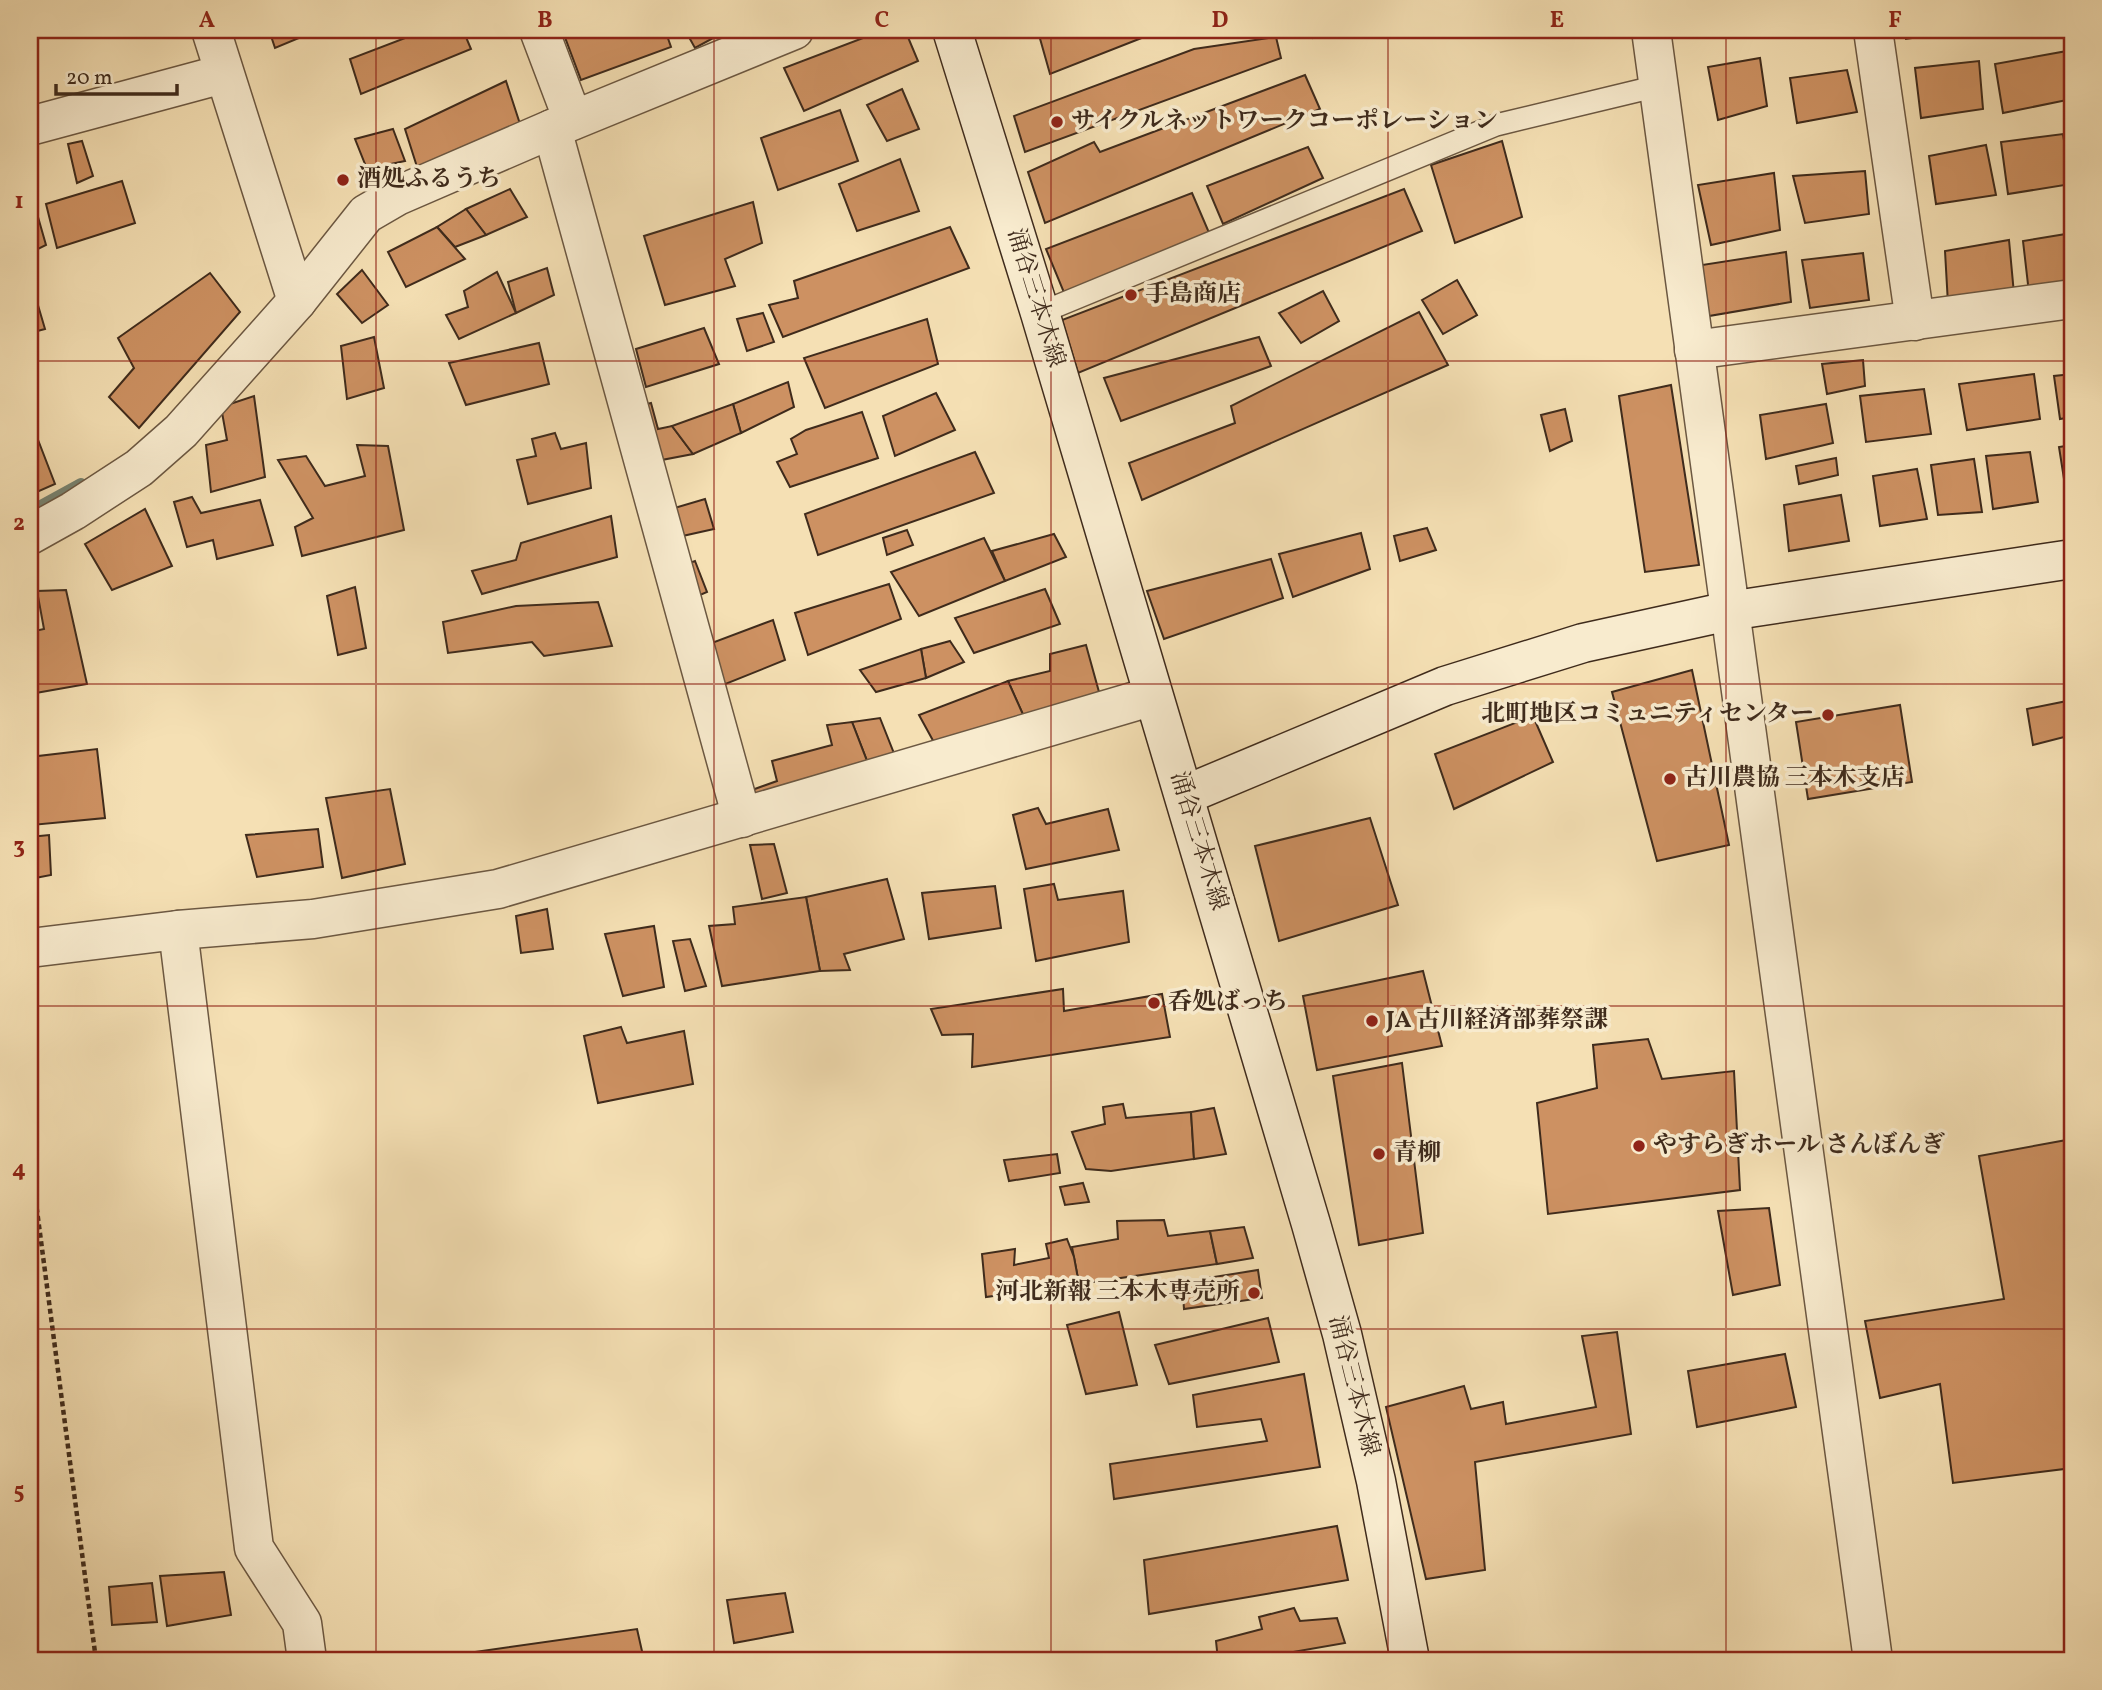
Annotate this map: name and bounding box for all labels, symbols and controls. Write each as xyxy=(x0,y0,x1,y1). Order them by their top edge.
text: A xyxy=(199,5,215,37)
text: B xyxy=(537,5,553,37)
text: C xyxy=(875,5,889,37)
text: D xyxy=(1212,5,1229,37)
text: E xyxy=(1550,5,1564,37)
text: F xyxy=(1888,5,1902,37)
scale bar xyxy=(56,52,177,96)
text: 20 m xyxy=(66,64,112,93)
place label: サイクルネットワークコーポレーション xyxy=(1071,105,1498,139)
marker: サイクルネットワークコーポレーション xyxy=(1049,114,1065,130)
place label: 酒処ふるうち xyxy=(357,163,501,197)
marker: 酒処ふるうち xyxy=(335,172,351,188)
text: 1 xyxy=(14,186,24,218)
street label: 涌谷三本木線 xyxy=(998,224,1072,372)
place label: 手島商店 xyxy=(1145,278,1241,312)
marker: 手島商店 xyxy=(1123,287,1139,303)
text: 2 xyxy=(13,508,25,540)
place label: 北町地区コミュニティセンター xyxy=(1481,698,1814,732)
marker: 北町地区コミュニティセンター xyxy=(1820,707,1836,723)
place label: 古川農協 三本木支店 xyxy=(1684,762,1905,796)
street label: 涌谷三本木線 xyxy=(1161,767,1235,915)
marker: 古川農協 三本木支店 xyxy=(1662,771,1678,787)
text: 3 xyxy=(13,831,25,863)
place label: 呑処ばっち xyxy=(1168,986,1288,1020)
marker: 呑処ばっち xyxy=(1146,995,1162,1011)
place label: JA 古川経済部葬祭課 xyxy=(1385,1004,1608,1038)
marker: JA 古川経済部葬祭課 xyxy=(1364,1013,1380,1029)
place label: やすらぎホール さんぼんぎ xyxy=(1653,1129,1945,1163)
place label: 青柳 xyxy=(1393,1137,1441,1171)
marker: やすらぎホール さんぼんぎ xyxy=(1631,1138,1647,1154)
marker: 青柳 xyxy=(1371,1146,1387,1162)
text: 4 xyxy=(12,1154,26,1186)
place label: 河北新報 三本木専売所 xyxy=(995,1276,1240,1310)
marker: 河北新報 三本木専売所 xyxy=(1246,1285,1262,1301)
street label: 涌谷三本木線 xyxy=(1319,1312,1387,1460)
text: 5 xyxy=(13,1476,25,1508)

